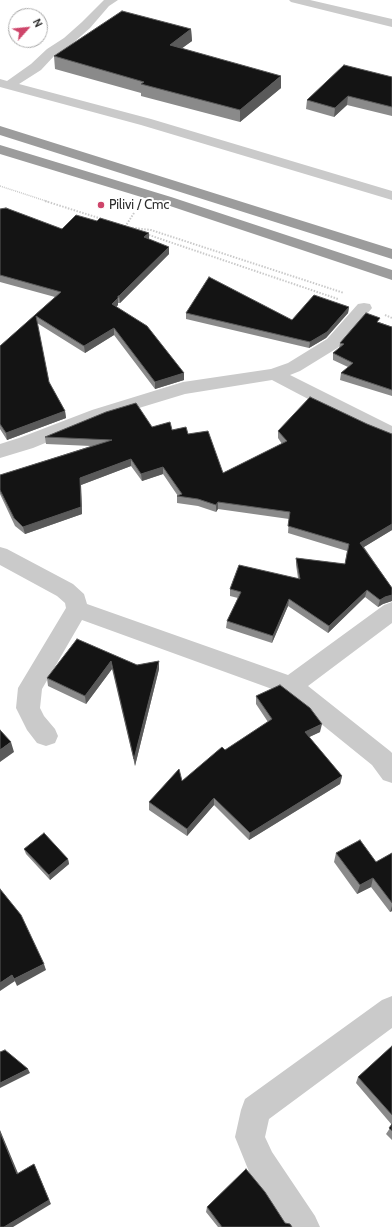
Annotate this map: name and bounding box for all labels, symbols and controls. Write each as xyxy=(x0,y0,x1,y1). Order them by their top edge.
north arrow xyxy=(8,8,48,48)
text: N xyxy=(30,16,46,30)
place label: Pilivi / Cmc xyxy=(109,197,169,213)
marker: Pilivi / Cmc xyxy=(96,200,106,210)

